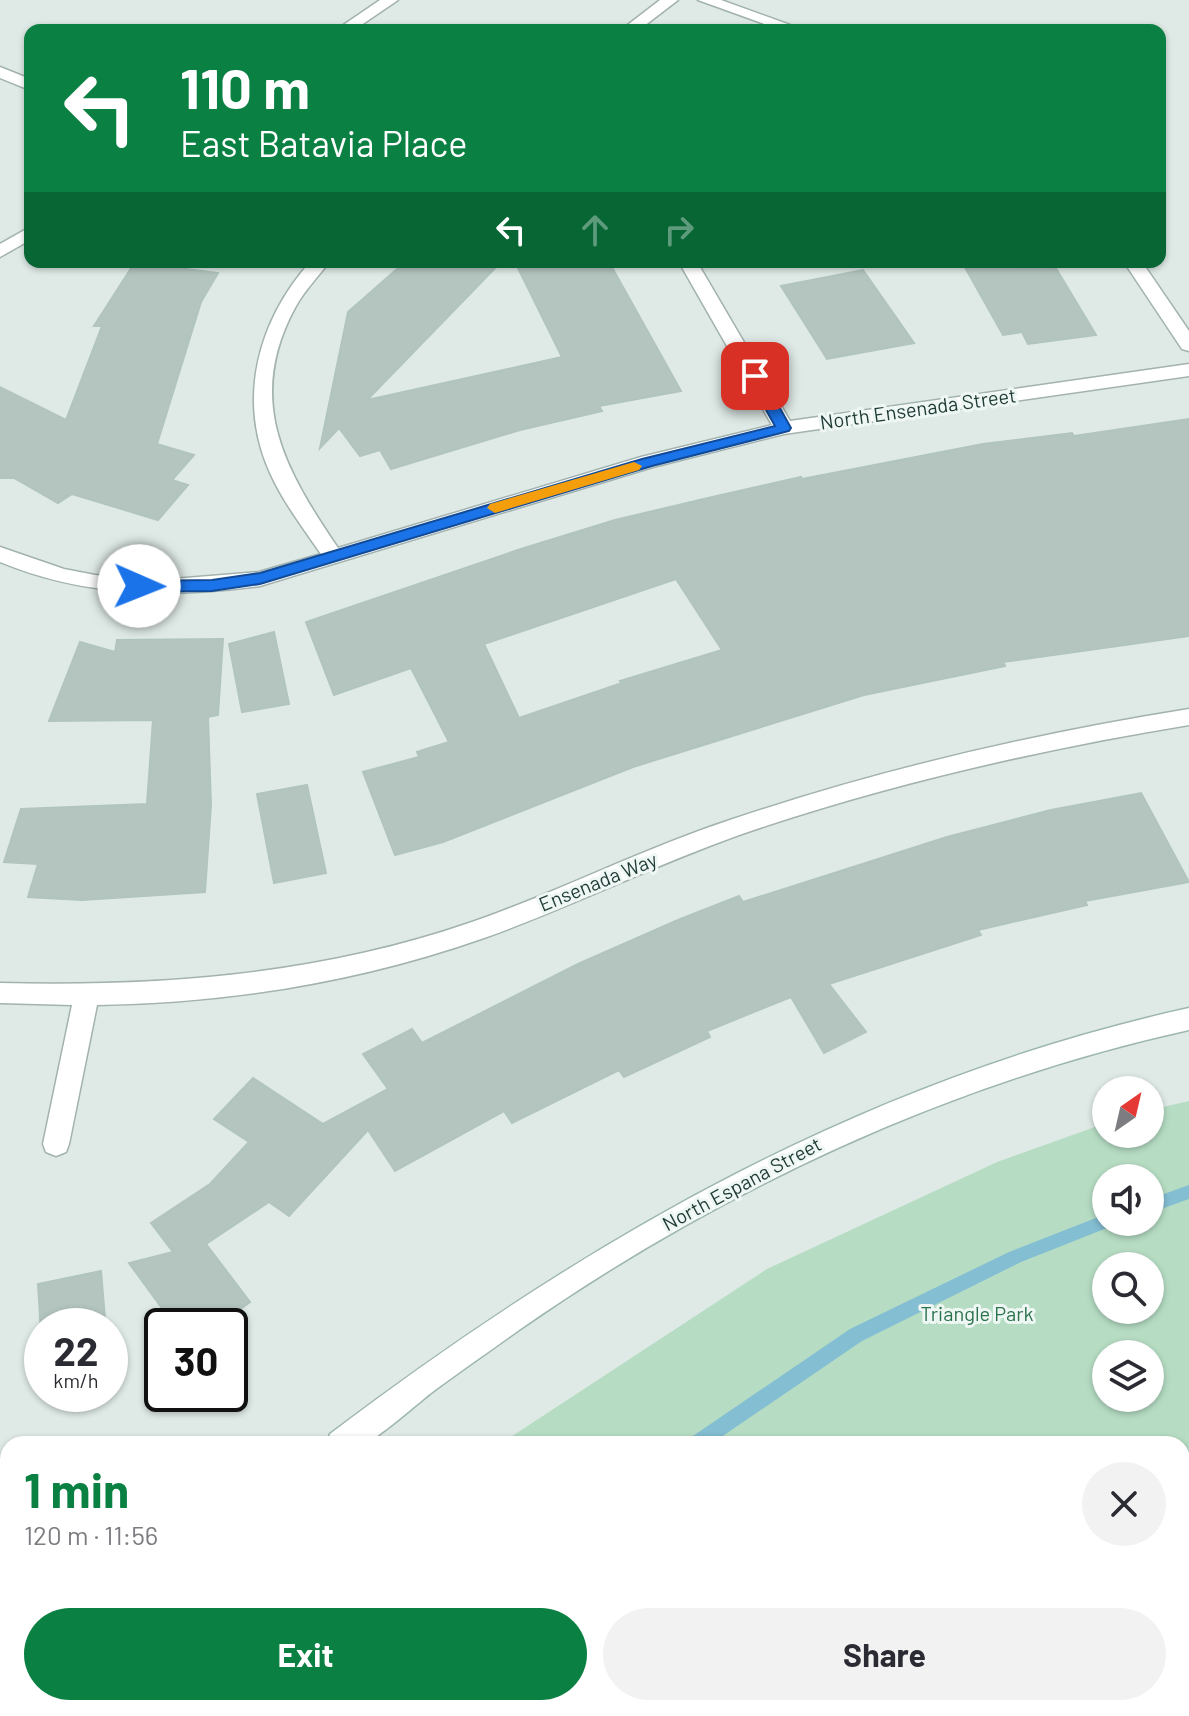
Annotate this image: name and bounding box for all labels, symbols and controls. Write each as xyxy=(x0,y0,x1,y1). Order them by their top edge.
text: 110 m xyxy=(180,53,310,120)
icon: left xyxy=(48,56,152,160)
text: East Batavia Place xyxy=(180,121,467,164)
icon: left xyxy=(489,208,533,252)
icon: ahead xyxy=(573,208,617,252)
icon: right xyxy=(657,208,701,252)
pin xyxy=(721,342,789,410)
icon: arrive xyxy=(733,354,777,398)
street label: North Ensenada Street xyxy=(818,382,1018,434)
position arrow xyxy=(97,544,181,628)
street label: Ensenada Way xyxy=(535,846,660,916)
north arrow xyxy=(1092,1076,1164,1148)
map controls xyxy=(1092,1076,1164,1412)
street label: North Espana Street xyxy=(658,1131,825,1235)
button: sound xyxy=(1092,1164,1164,1236)
button: search xyxy=(1092,1252,1164,1324)
park label: Triangle Park xyxy=(921,1301,1033,1325)
speed limit sign: 30 xyxy=(144,1308,248,1412)
text: 22 xyxy=(54,1326,98,1374)
button: layers xyxy=(1092,1340,1164,1412)
text: km/h xyxy=(53,1368,99,1392)
text: 1 min xyxy=(24,1460,129,1518)
button: close xyxy=(1082,1462,1166,1546)
text: 120 m · 11:56 xyxy=(24,1519,158,1550)
button: Exit xyxy=(24,1608,587,1700)
button: Share xyxy=(603,1608,1166,1700)

